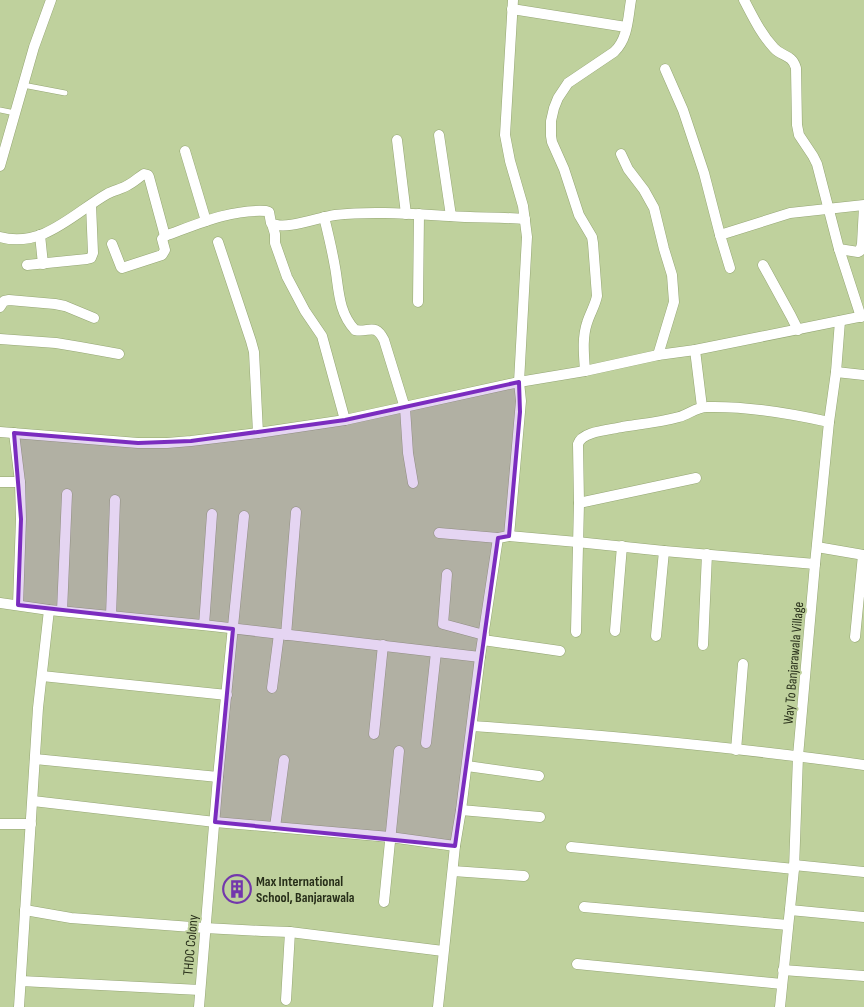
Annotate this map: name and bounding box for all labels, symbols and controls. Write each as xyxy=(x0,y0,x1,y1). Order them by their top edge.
street label: Way To Banjarawala Village xyxy=(780,601,807,725)
place label: Max International School, Banjarawala xyxy=(256,873,355,906)
building icon: Max International School, Banjarawala xyxy=(222,874,252,904)
street label: THDC Colony xyxy=(179,913,202,976)

